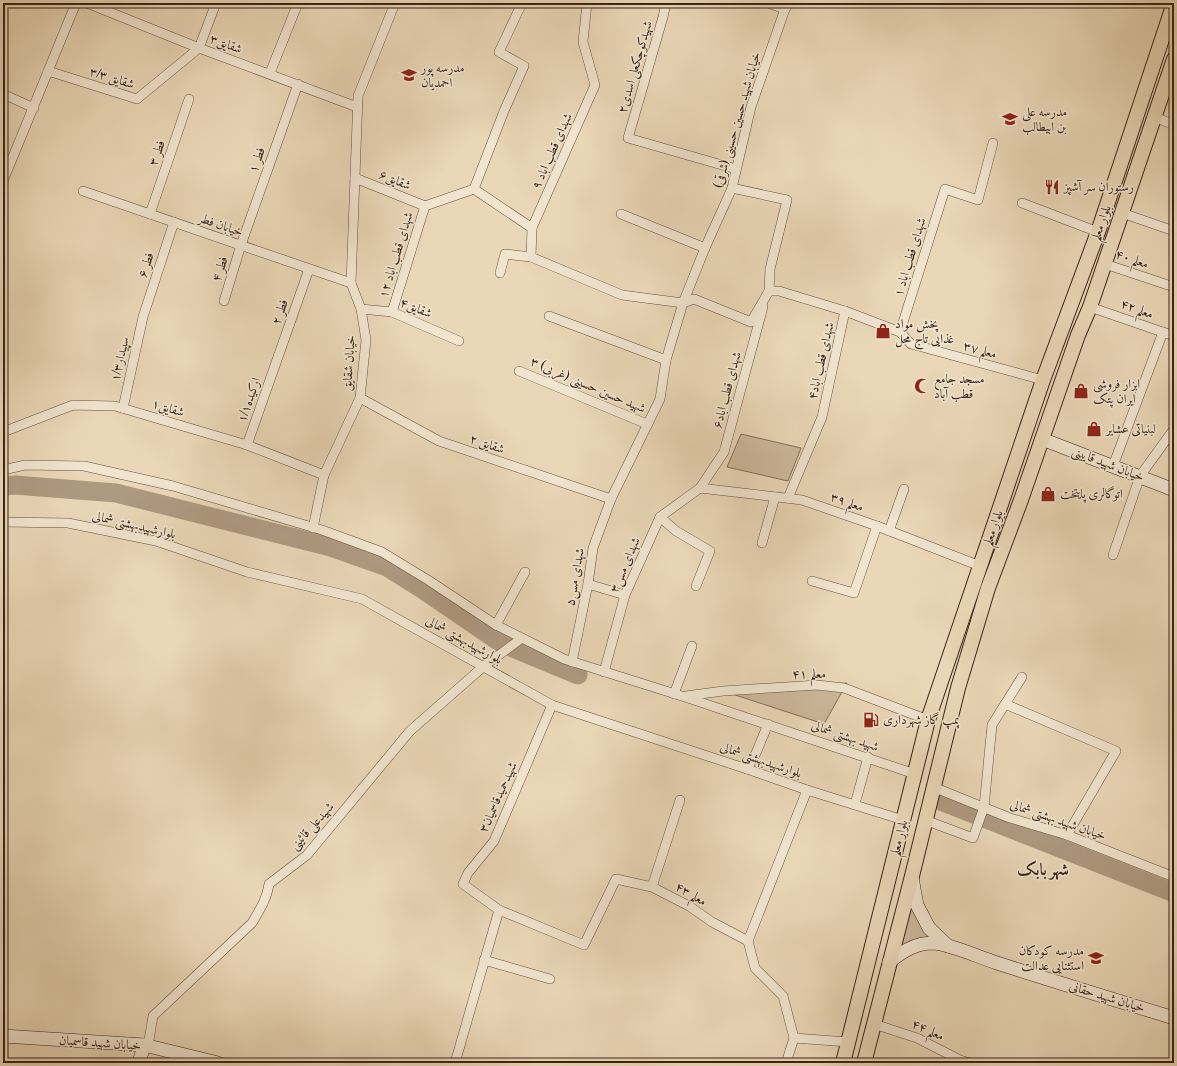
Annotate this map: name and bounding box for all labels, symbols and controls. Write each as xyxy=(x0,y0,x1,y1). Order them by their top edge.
street label: شهیدکوچکعلی اسدی۲ xyxy=(614,19,658,116)
street label: شقایق۳ xyxy=(208,31,244,57)
street label: خیابان شهید حسین حسینی (شرقی) xyxy=(710,50,765,190)
place label: مدرسه پور احمدیان xyxy=(419,60,465,91)
street label: شقایق ۳/۳ xyxy=(88,64,136,92)
school or university icon: مدرسه پور احمدیان xyxy=(400,66,418,84)
place label: مدرسه علی بن ابیطالب xyxy=(1022,104,1067,136)
street label: شهدای قطب اباد ۹ xyxy=(528,110,577,192)
school or university icon: مدرسه علی بن ابیطالب xyxy=(1001,110,1019,128)
street label: فطر ۳ xyxy=(145,138,169,168)
street label: فطر ۱ xyxy=(245,145,269,175)
street label: شقایق۶ xyxy=(377,166,413,194)
restaurant icon: رستوران سر آشپز xyxy=(1043,178,1061,196)
place label: رستوران سر آشپز xyxy=(1062,179,1134,196)
street label: بلوار معلم xyxy=(1087,203,1119,245)
street label: خیابان فطر xyxy=(195,209,245,240)
street label: شهدای قطب اباد ۱۲ xyxy=(375,210,418,300)
street label: شهدای قطب اباد ۱ xyxy=(890,216,931,299)
street label: معلم ۴۰ xyxy=(1112,246,1151,277)
street label: فطر ۶ xyxy=(134,250,158,280)
street label: فطر ۴ xyxy=(208,254,232,284)
street label: شقایق۴ xyxy=(398,294,434,322)
street label: معلم ۴۲ xyxy=(1117,296,1156,327)
street label: فطر ۲ xyxy=(268,297,292,327)
place label: پخش مواد غذایی تاج محل xyxy=(895,316,954,350)
street label: شهدای قطب اباد۴ xyxy=(804,321,839,401)
shop icon: پخش مواد غذایی تاج محل xyxy=(874,322,892,340)
street label: سپیدار۱/۳ xyxy=(107,335,134,383)
street label: خیابان شقایق xyxy=(339,335,359,391)
street label: معلم ۳۷ xyxy=(960,338,998,367)
street label: شهدای قطب اباد۶ xyxy=(709,350,746,430)
street label: شهید حسین حسینی (غربی) ۳ xyxy=(528,354,648,417)
place label: مسجد جامع قطب آباد xyxy=(934,371,985,403)
street label: ارکیده۱/۱ xyxy=(234,375,264,425)
place label: ابزار فروشی ایران پتک xyxy=(1093,376,1140,408)
mosque icon: مسجد جامع قطب آباد xyxy=(913,377,931,395)
shop icon: ابزار فروشی ایران پتک xyxy=(1072,382,1090,400)
street label: شقایق۱ xyxy=(150,395,186,421)
shop icon: لبنیاتی عشایر xyxy=(1085,420,1103,438)
place label: لبنیاتی عشایر xyxy=(1104,421,1156,437)
street label: شقایق ۲ xyxy=(467,431,507,457)
street label: خیابان شهید قایینی xyxy=(1069,443,1146,486)
shop icon: اتوگالری پایتخت xyxy=(1039,485,1057,503)
place label: اتوگالری پایتخت xyxy=(1060,486,1123,503)
street label: معلم ۳۹ xyxy=(827,489,866,520)
street label: بلوارشهیدبهشتی شمالی xyxy=(90,508,177,543)
street label: بلوار معلم xyxy=(979,508,1011,550)
street label: شهدای مس۳ xyxy=(606,535,645,596)
street label: شهدای مس۵ xyxy=(562,547,589,607)
street label: بلوارشهیدبهشتی شمالی xyxy=(422,612,505,669)
street label: معلم ۴۱ xyxy=(792,666,826,687)
fuel station icon: پمپ گاز شهرداری xyxy=(862,711,880,729)
place label: پمپ گاز شهرداری xyxy=(883,712,960,730)
street label: شهید بهشتی شمالی xyxy=(809,717,881,756)
street label: بلوارشهیدبهشتی شمالی xyxy=(718,739,804,782)
street label: شهیدحمیدقاسمیان۳ xyxy=(475,759,521,835)
street label: خیابان شهید بهشتی شمالی xyxy=(1008,796,1108,845)
street label: شهیدعلی قائینی xyxy=(286,799,339,855)
street label: بلوار معلم xyxy=(887,818,916,859)
district label: شهر بابک xyxy=(1017,859,1069,881)
street label: معلم ۴۳ xyxy=(670,879,710,914)
place label: مدرسه کودکان استثنایی عدالت xyxy=(1019,943,1084,974)
school or university icon: مدرسه کودکان استثنایی عدالت xyxy=(1087,949,1105,967)
street label: خیابان شهید حقانی xyxy=(1067,978,1147,1016)
street label: معلم ۴۴ xyxy=(907,1016,947,1049)
street label: خیابان شهید قاسمیان xyxy=(58,1032,142,1054)

